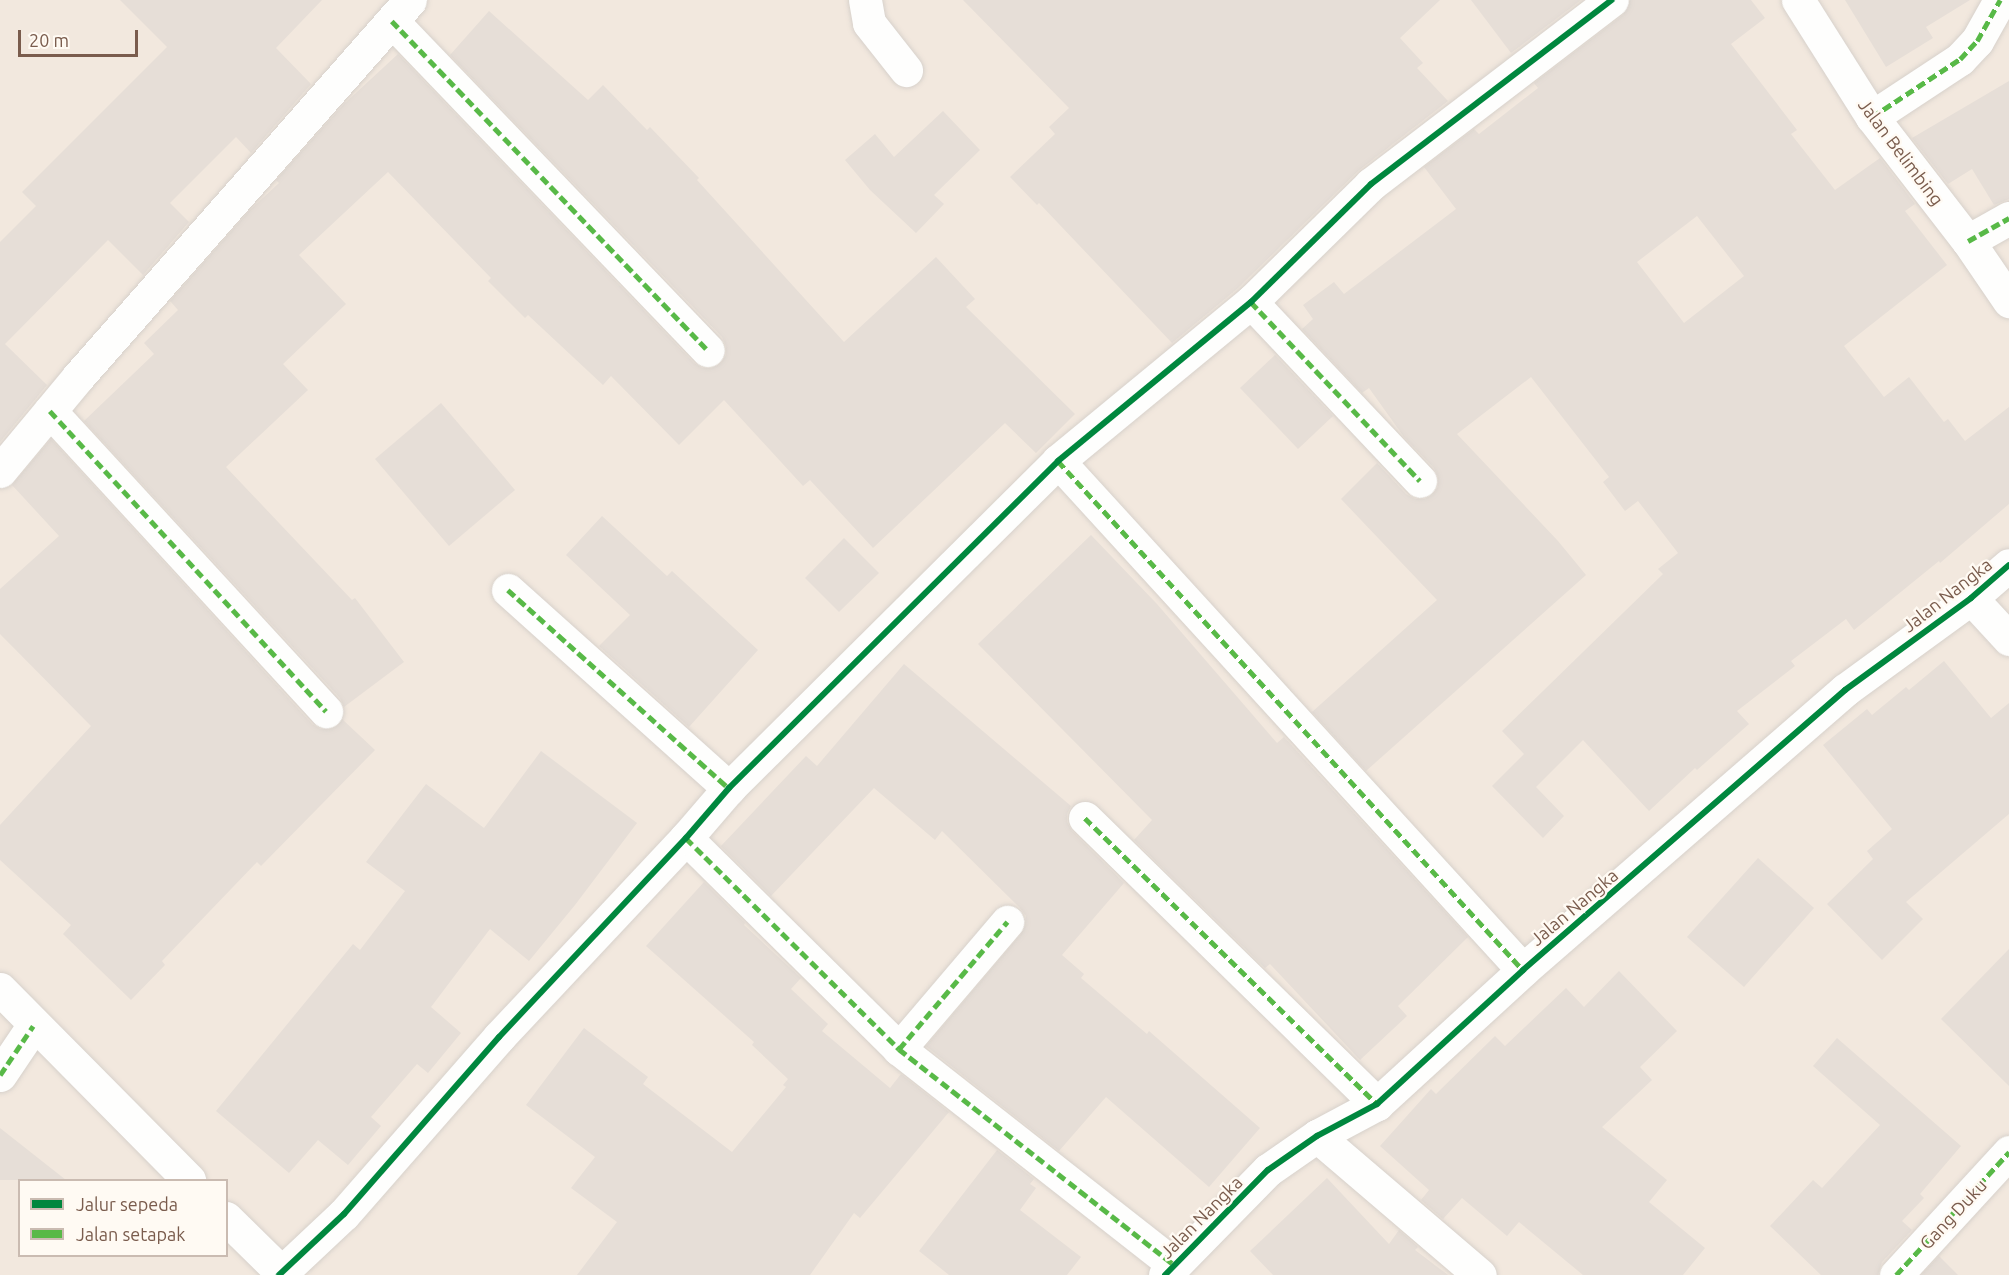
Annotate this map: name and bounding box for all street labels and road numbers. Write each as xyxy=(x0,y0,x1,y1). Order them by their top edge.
street label: Jalan Belimbing xyxy=(1854,94,1948,210)
street label: Jalan Nangka xyxy=(1898,553,1996,637)
street label: Jalan Nangka xyxy=(1526,864,1622,950)
street label: Jalan Nangka xyxy=(1155,1171,1247,1263)
street label: Gang Duku xyxy=(1915,1174,1991,1254)

